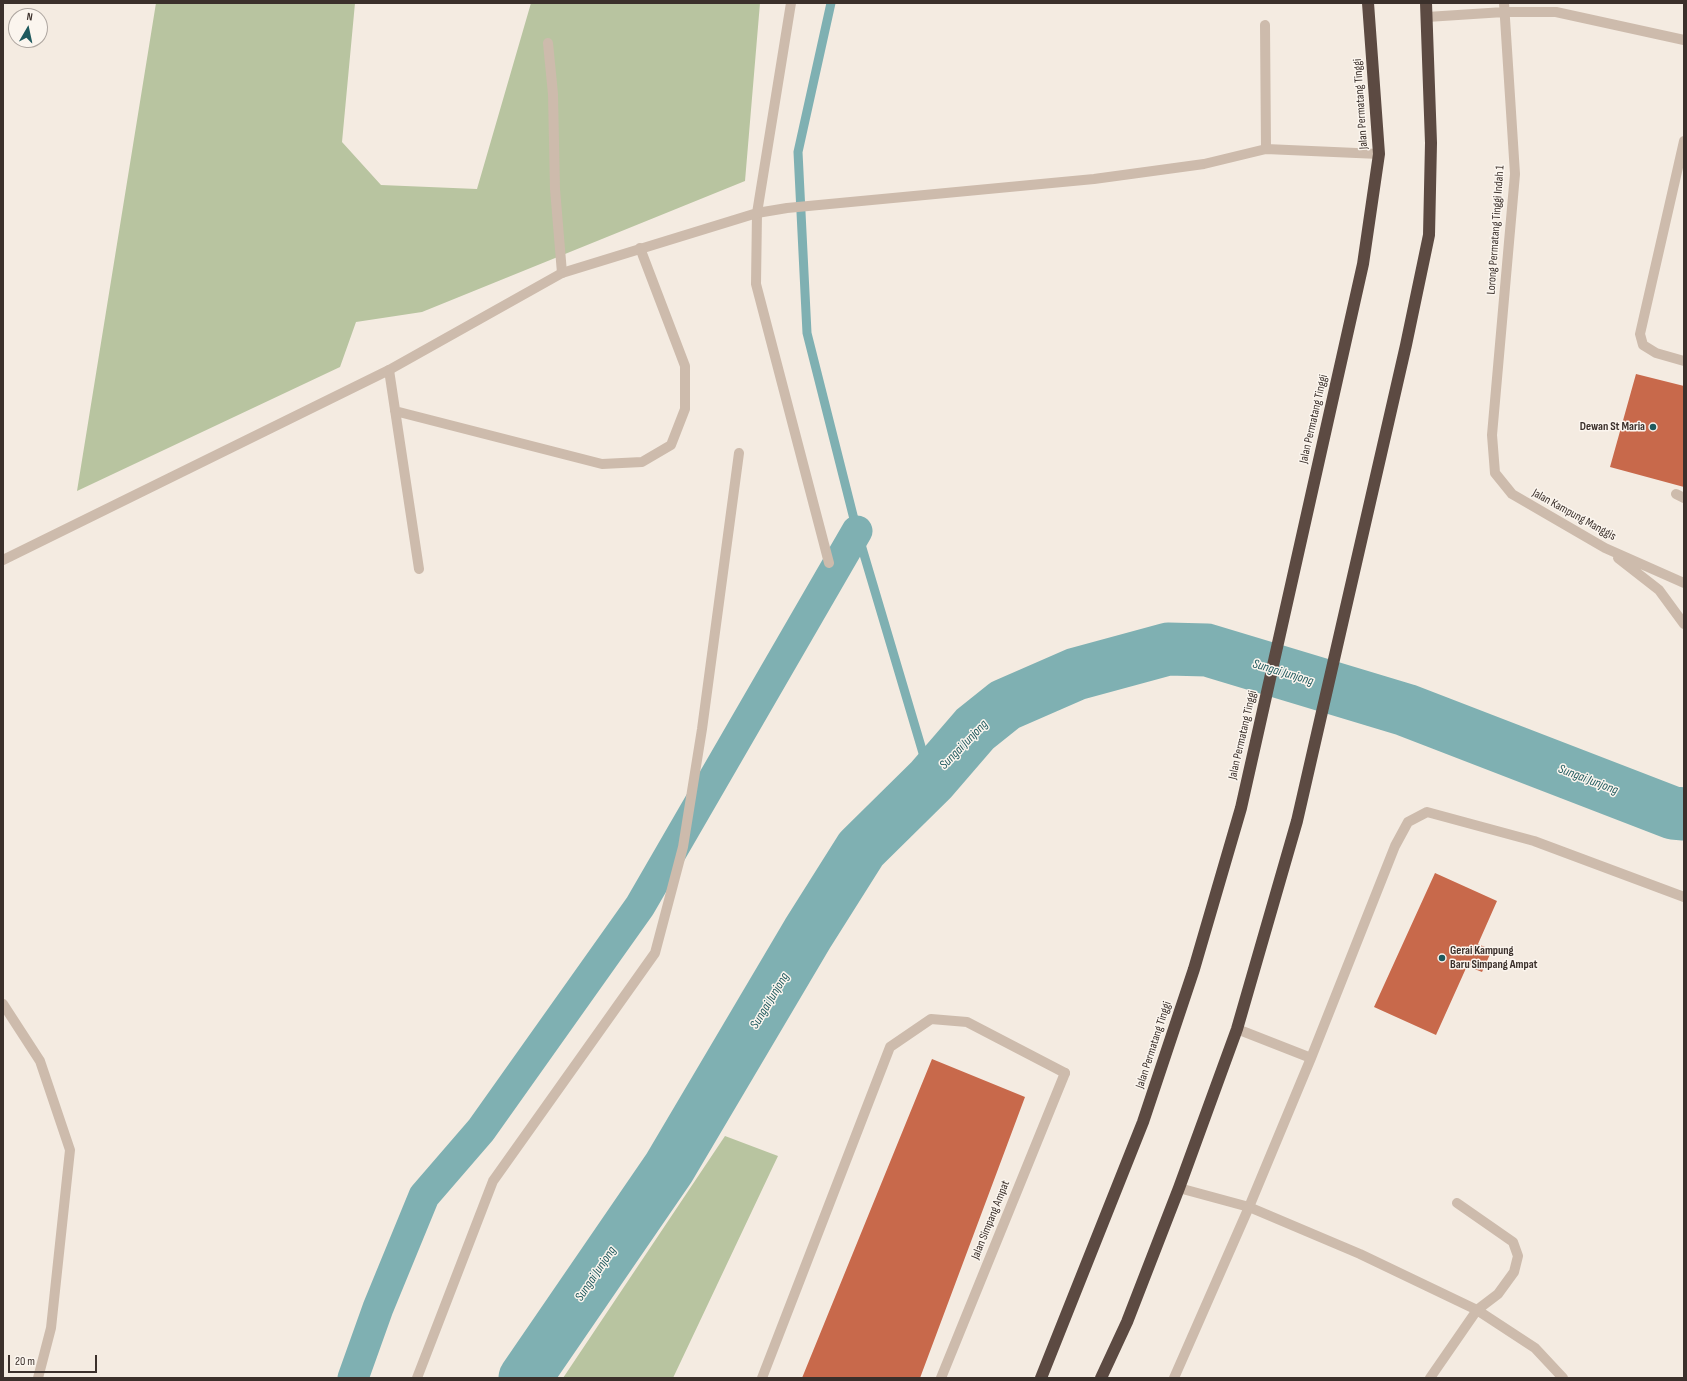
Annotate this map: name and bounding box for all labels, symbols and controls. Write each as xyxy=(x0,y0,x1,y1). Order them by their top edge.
north arrow xyxy=(8,8,48,48)
text: N xyxy=(26,10,34,24)
street label: Jalan Permatang Tinggi xyxy=(1351,58,1371,150)
street label: Lorong Permatang Tinggi Indah 1 xyxy=(1484,165,1508,295)
street label: Jalan Permatang Tinggi xyxy=(1297,373,1331,465)
place label: Dewan St Maria xyxy=(1580,420,1645,434)
marker: Dewan St Maria xyxy=(1648,422,1658,432)
street label: Jalan Kampung Manggis xyxy=(1530,486,1618,544)
water label: Sungai Junjong xyxy=(1251,656,1315,690)
street label: Jalan Permatang Tinggi xyxy=(1226,689,1260,781)
water label: Sungai Junjong xyxy=(937,717,991,773)
water label: Sungai Junjong xyxy=(1556,761,1620,799)
place label: Gerai Kampung Baru Simpang Ampat xyxy=(1450,944,1538,972)
marker: Gerai Kampung Baru Simpang Ampat xyxy=(1437,953,1447,963)
water label: Sungai Junjong xyxy=(747,970,793,1032)
street label: Jalan Permatang Tinggi xyxy=(1133,1000,1175,1090)
street label: Jalan Simpang Ampat xyxy=(969,1178,1013,1262)
water label: Sungai Junjong xyxy=(572,1244,620,1304)
scale bar xyxy=(10,1347,99,1373)
text: 20 m xyxy=(15,1354,35,1369)

